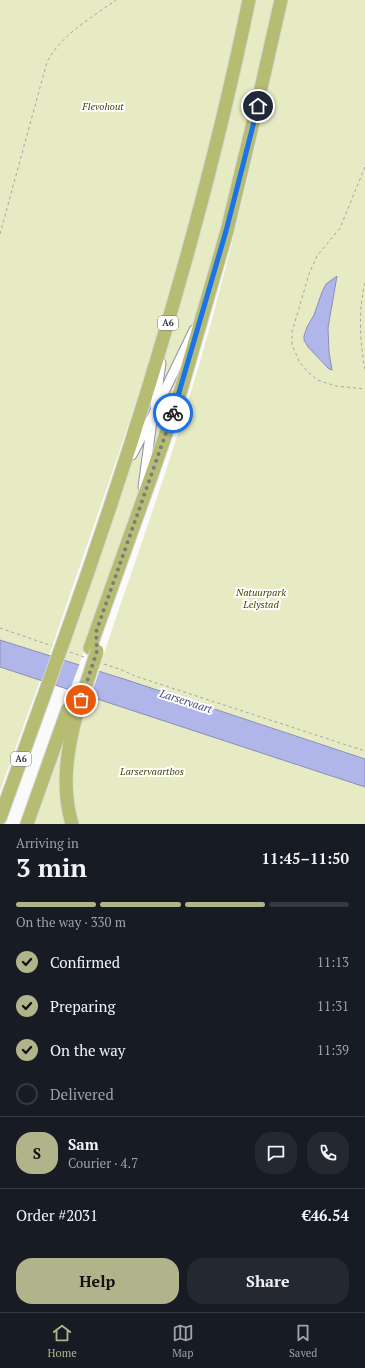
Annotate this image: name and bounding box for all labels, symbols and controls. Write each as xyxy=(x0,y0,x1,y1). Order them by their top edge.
pin xyxy=(241,89,275,123)
icon: home xyxy=(247,95,269,117)
park label: Flevohout xyxy=(81,100,124,113)
road number: A6 xyxy=(158,316,178,330)
courier xyxy=(153,393,193,433)
icon: bike xyxy=(162,402,184,424)
park label: Natuurpark Lelystad xyxy=(235,586,286,611)
pin xyxy=(64,683,98,717)
water label: Larservaart xyxy=(157,686,214,716)
icon: bag xyxy=(70,689,92,711)
road number: A6 xyxy=(11,752,31,766)
park label: Larservaartbos xyxy=(119,765,184,778)
text: Arriving in xyxy=(16,834,79,852)
text: 11:45–11:50 xyxy=(262,848,349,868)
text: 3 min xyxy=(16,850,87,884)
text: On the way · 330 m xyxy=(16,913,126,931)
icon: check xyxy=(16,951,38,973)
text: Confirmed xyxy=(50,952,120,972)
text: 11:13 xyxy=(317,953,349,971)
icon: check xyxy=(16,995,38,1017)
text: Preparing xyxy=(50,996,115,1016)
text: 11:31 xyxy=(317,997,349,1015)
icon: check xyxy=(16,1039,38,1061)
text: On the way xyxy=(50,1040,125,1060)
text: 11:39 xyxy=(317,1041,349,1059)
text: Delivered xyxy=(50,1084,114,1104)
button: chat xyxy=(255,1132,297,1174)
button: phone xyxy=(307,1132,349,1174)
text: Sam xyxy=(68,1134,99,1154)
text: S xyxy=(33,1143,41,1163)
text: Courier · 4.7 xyxy=(68,1154,138,1172)
text: Order #2031 xyxy=(16,1205,98,1225)
text: €46.54 xyxy=(302,1205,349,1225)
button: Help xyxy=(16,1258,179,1304)
button: Share xyxy=(187,1258,349,1304)
tab: Home xyxy=(48,1322,77,1360)
tab: Map xyxy=(172,1322,194,1360)
tab: Saved xyxy=(289,1322,317,1360)

